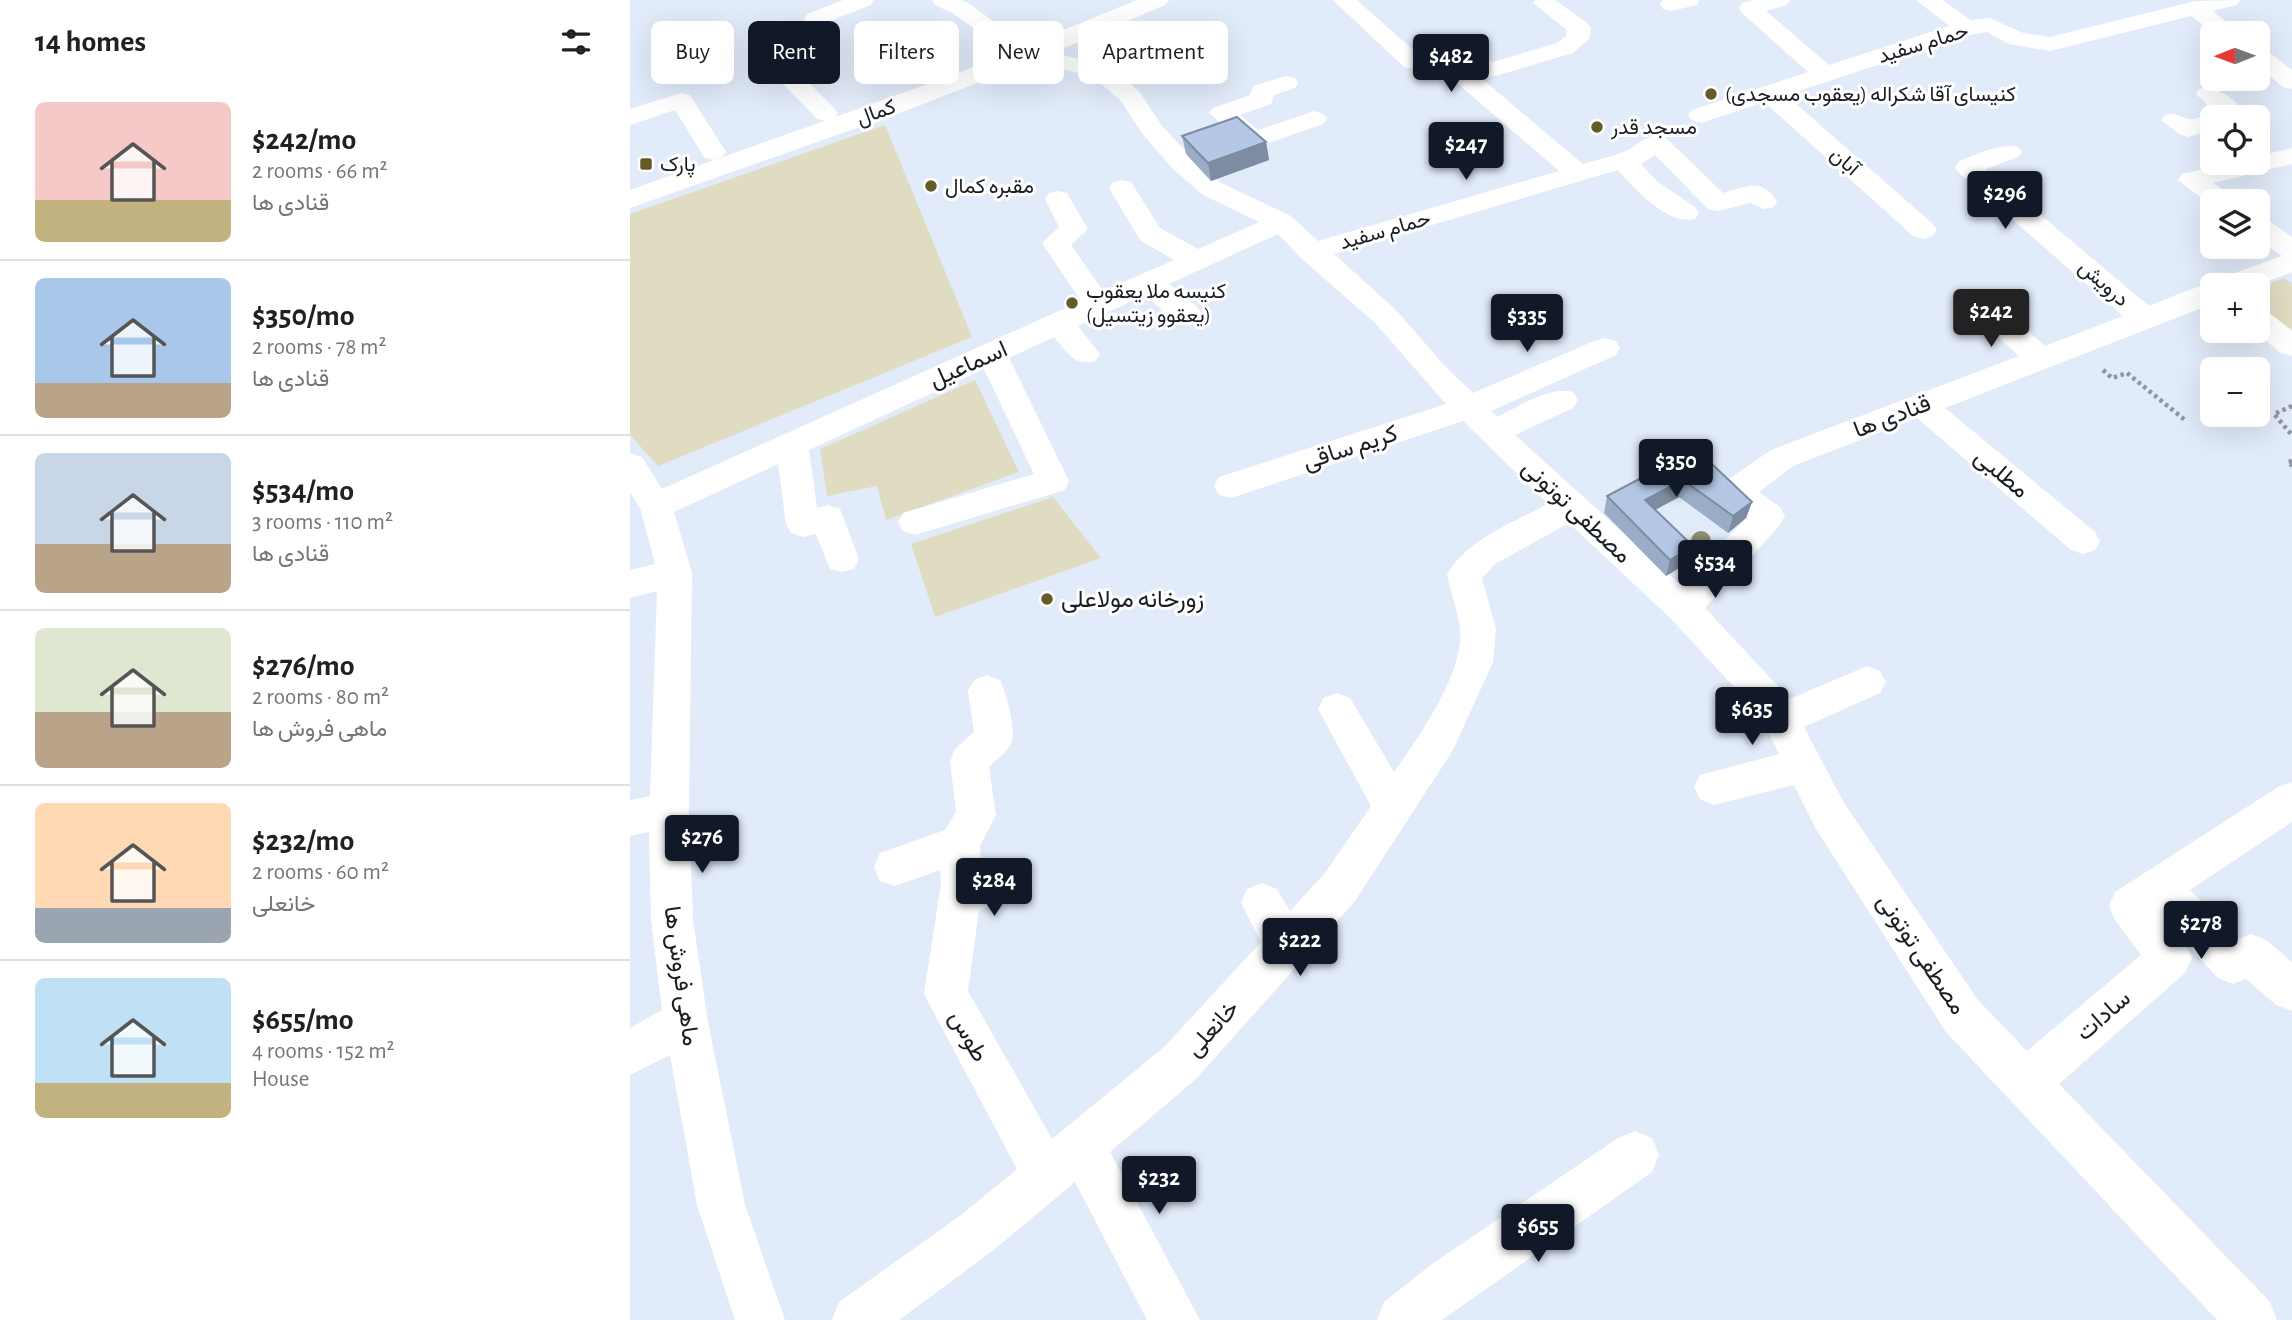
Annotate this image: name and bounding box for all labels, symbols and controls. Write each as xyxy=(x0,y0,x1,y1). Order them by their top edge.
street label: حمام سفید xyxy=(1875,20,1972,70)
chip: Buy xyxy=(651,21,734,84)
chip: Rent xyxy=(748,21,840,84)
chip: Filters xyxy=(854,21,959,84)
chip: New xyxy=(973,21,1064,84)
chip: Apartment xyxy=(1078,21,1228,84)
north arrow xyxy=(2200,21,2270,91)
map controls xyxy=(2200,21,2270,427)
icon: filters xyxy=(557,23,595,61)
text: 14 homes xyxy=(35,27,146,57)
pin: $482 xyxy=(1410,34,1492,94)
text: $482 xyxy=(1429,45,1473,68)
place label: کنیسای آقا شکراله (یعقوب مسجدی) xyxy=(1725,84,2016,107)
marker: کنیسای آقا شکراله (یعقوب مسجدی) xyxy=(1703,86,1719,102)
street label: کمال xyxy=(854,96,899,130)
button: locate xyxy=(2200,105,2270,175)
place label: مسجد قدر xyxy=(1610,117,1697,140)
marker: مسجد قدر xyxy=(1589,119,1605,135)
pin: $247 xyxy=(1425,122,1507,182)
text: $242/mo xyxy=(252,125,356,155)
icon: home xyxy=(91,130,175,214)
text: $247 xyxy=(1445,133,1487,156)
street label: آبان xyxy=(1826,143,1865,182)
place label: پارک xyxy=(660,154,696,178)
marker: پارک xyxy=(638,156,654,172)
text: 2 rooms · 66 m² xyxy=(252,160,388,183)
pin: $296 xyxy=(1964,172,2046,231)
place label: مقبره کمال xyxy=(945,176,1034,199)
marker: مقبره کمال xyxy=(923,178,939,194)
text: $296 xyxy=(1983,182,2027,205)
button: layers xyxy=(2200,189,2270,259)
text: قنادی ها xyxy=(252,192,329,215)
street label: حمام سفید xyxy=(1337,208,1434,256)
street label: درویش xyxy=(2073,256,2133,312)
button: + xyxy=(2200,273,2270,343)
place label: کنیسه ملا یعقوب (یعقوو زیتسیل) xyxy=(1086,281,1226,328)
pin: $242 xyxy=(1950,290,2032,349)
pin: $335 xyxy=(1486,294,1568,354)
marker: کنیسه ملا یعقوب (یعقوو زیتسیل) xyxy=(1064,295,1080,311)
text: $242 xyxy=(1969,300,2013,323)
text: $350/mo xyxy=(252,301,355,331)
text: $335 xyxy=(1507,305,1547,328)
icon: home xyxy=(91,306,175,390)
text: 2 rooms · 78 m² xyxy=(252,336,387,359)
street label: اسماعیل xyxy=(926,337,1011,394)
button: − xyxy=(2200,357,2270,427)
text: قنادی ها xyxy=(252,368,329,391)
street label: قنادی ها xyxy=(1850,391,1935,444)
street label: کریم ساقی xyxy=(1300,421,1402,477)
pin: $350 xyxy=(1635,440,1717,499)
street label: مطلبی xyxy=(1969,444,2033,504)
text: $350 xyxy=(1655,450,1697,473)
street label: مصطفی توتونی xyxy=(1516,455,1636,570)
text: $534/mo xyxy=(252,476,354,506)
icon: home xyxy=(91,481,175,565)
text: 3 rooms · 110 m² xyxy=(252,511,393,534)
pin: $534 xyxy=(1674,540,1756,600)
text: قنادی ها xyxy=(252,543,329,566)
text: $534 xyxy=(1694,551,1736,574)
place label: زورخانه مولاعلی xyxy=(1061,588,1204,614)
marker: زورخانه مولاعلی xyxy=(1039,591,1055,607)
text: $276/mo xyxy=(252,651,355,681)
icon: home xyxy=(91,656,175,740)
text: 2 rooms · 80 m² xyxy=(252,686,389,709)
pin: $635 xyxy=(1711,688,1793,747)
text: $635 xyxy=(1731,698,1773,721)
text: ماهی فروش ها xyxy=(252,718,387,741)
pin: $276 xyxy=(661,816,743,875)
text: $232/mo xyxy=(252,826,354,856)
text: $276 xyxy=(681,826,723,849)
icon: home xyxy=(91,831,175,915)
pin: $284 xyxy=(953,858,1035,918)
text: 2 rooms · 60 m² xyxy=(252,861,389,884)
text: $284 xyxy=(972,869,1016,892)
street label: مصطفی توتونی xyxy=(1871,890,1970,1020)
text: خانعلی xyxy=(252,893,315,916)
pin: $278 xyxy=(2160,902,2242,961)
street label: ماهی فروش ها xyxy=(657,905,703,1048)
text: $278 xyxy=(2180,912,2222,935)
pin: $222 xyxy=(1259,918,1341,978)
text: $222 xyxy=(1279,929,1321,952)
street label: سادات xyxy=(2072,986,2135,1046)
street label: خانعلی xyxy=(1182,996,1245,1062)
text: $655/mo xyxy=(252,1005,353,1035)
icon: home xyxy=(91,1006,175,1090)
street label: طوس xyxy=(943,1007,992,1067)
text: 4 rooms · 152 m² xyxy=(252,1040,395,1063)
text: House xyxy=(252,1068,309,1091)
pin: $232 xyxy=(1118,1156,1200,1216)
text: $232 xyxy=(1138,1167,1180,1190)
pin: $655 xyxy=(1497,1204,1579,1264)
text: $655 xyxy=(1517,1215,1559,1238)

